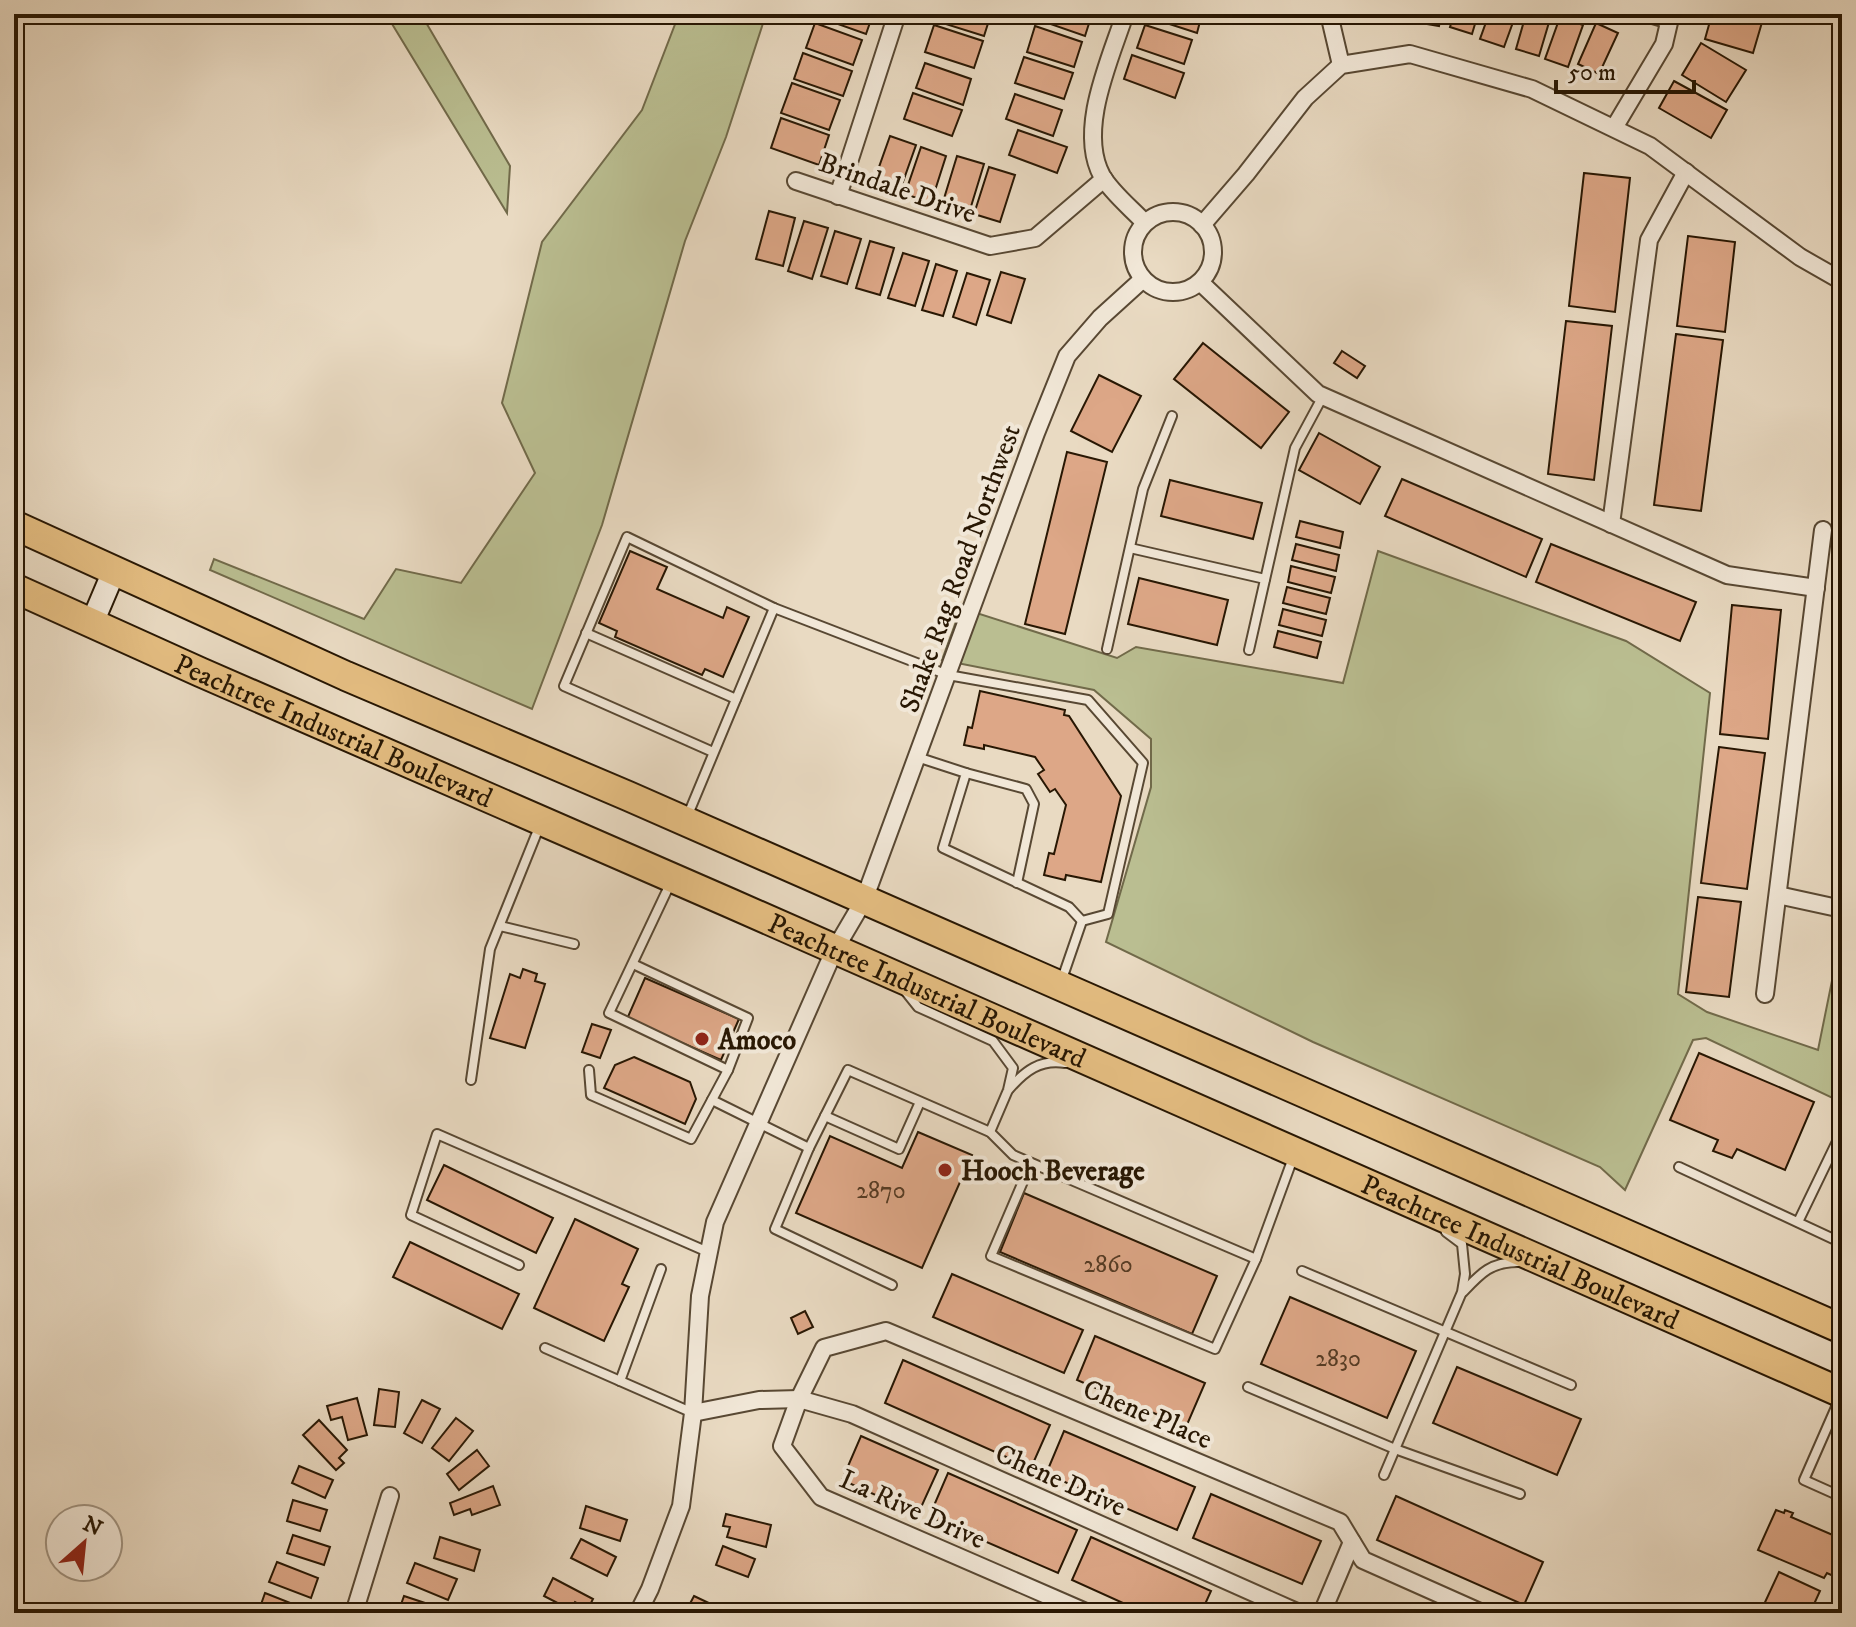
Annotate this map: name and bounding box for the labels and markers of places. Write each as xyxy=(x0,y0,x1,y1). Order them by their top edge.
place label: Amoco xyxy=(717,1023,796,1058)
marker: Amoco xyxy=(693,1030,711,1048)
place label: Hooch Beverage xyxy=(961,1154,1145,1189)
marker: Hooch Beverage xyxy=(936,1161,954,1179)

